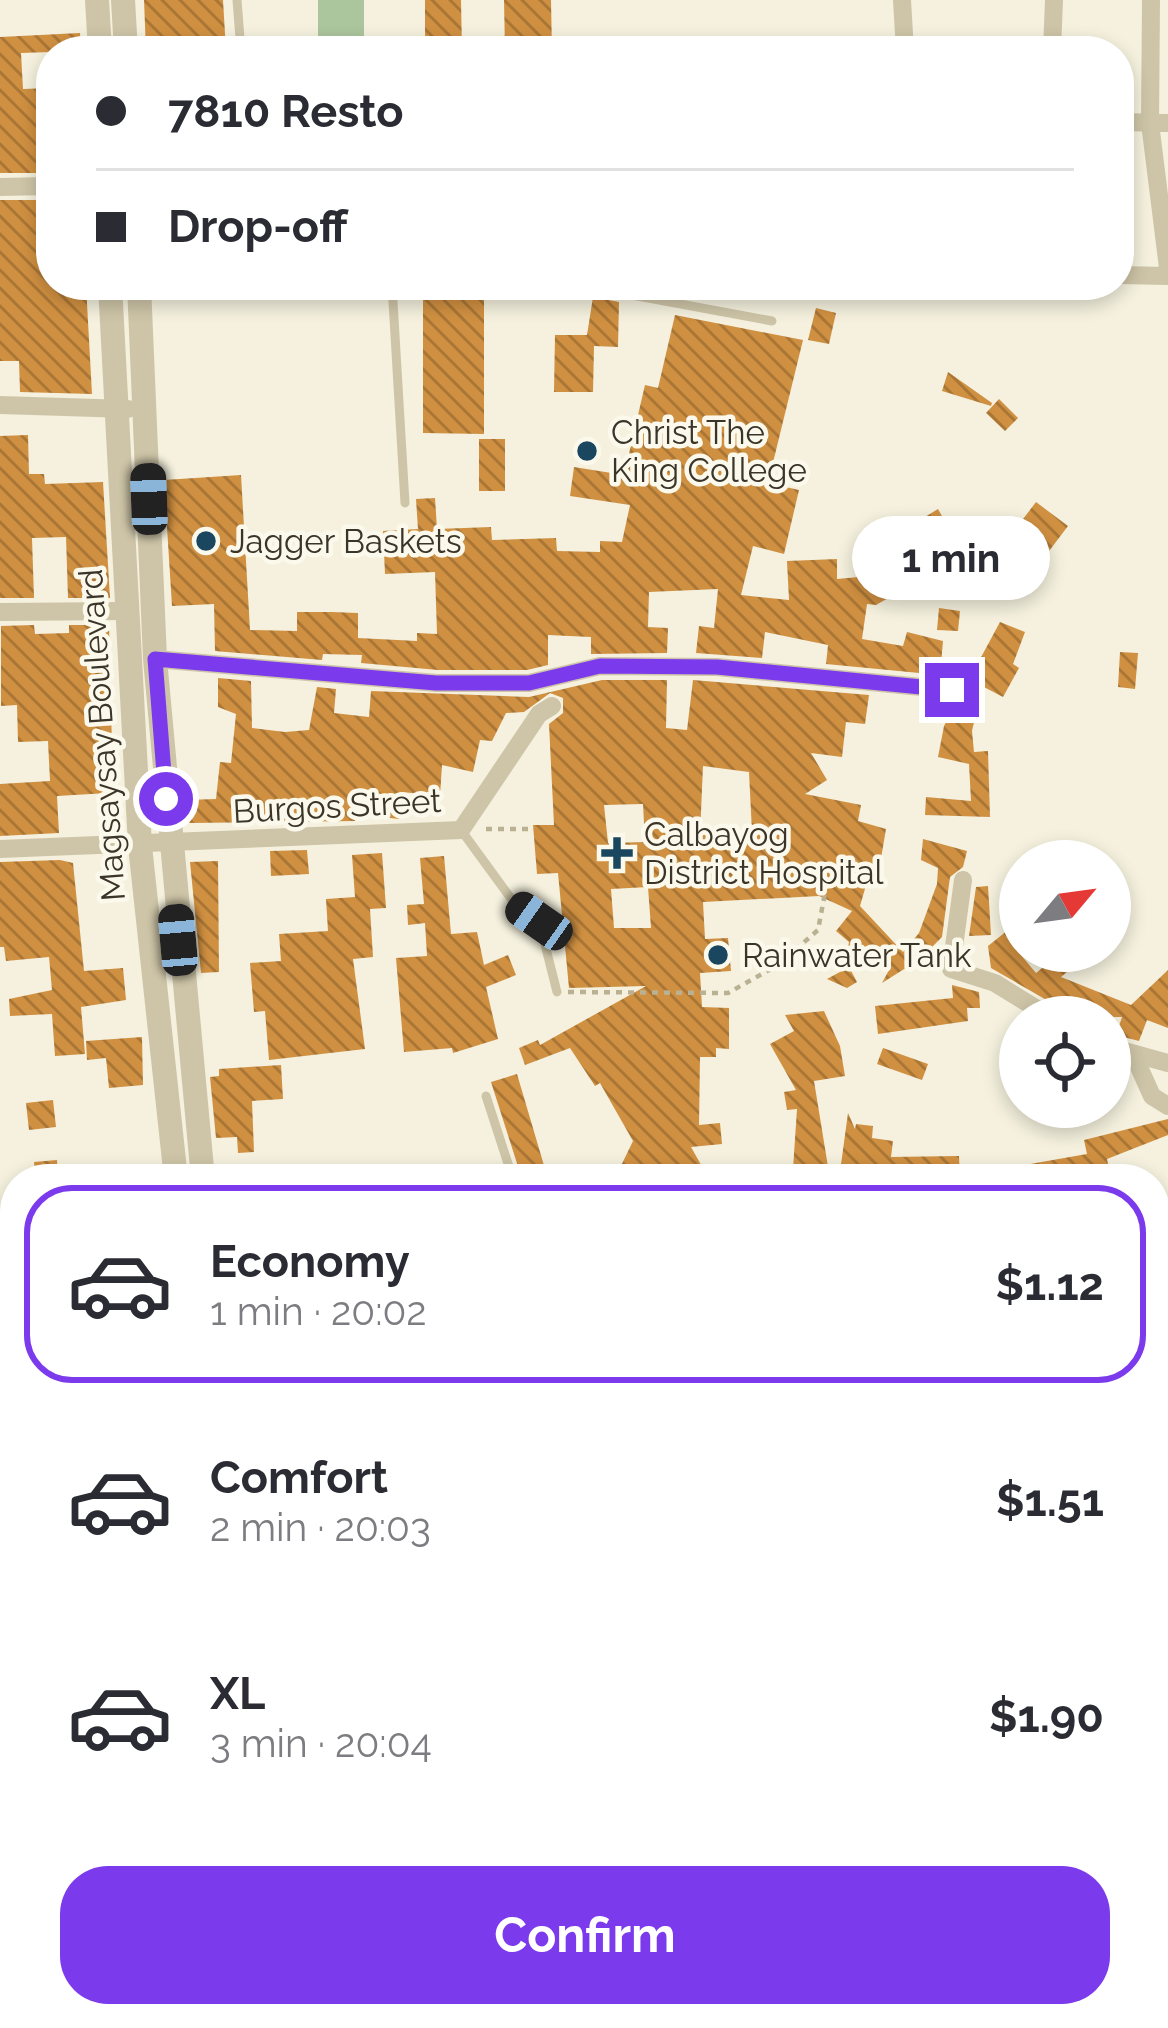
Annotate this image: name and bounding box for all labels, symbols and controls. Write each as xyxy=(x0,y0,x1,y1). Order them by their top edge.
text: 7810 Resto xyxy=(168,85,404,138)
text: Drop-off xyxy=(168,200,348,253)
place label: Christ The King College xyxy=(611,413,807,490)
marker: Christ The King College xyxy=(574,438,600,464)
car xyxy=(130,462,168,536)
callout: 1 min xyxy=(853,516,1051,600)
place label: Jagger Baskets xyxy=(230,522,462,561)
marker: Jagger Baskets xyxy=(193,528,219,554)
text: 1 min xyxy=(902,535,1000,581)
street label: Magsaysay Boulevard xyxy=(71,568,133,902)
route end xyxy=(925,663,979,717)
route start xyxy=(139,772,193,826)
street label: Burgos Street xyxy=(232,781,442,831)
place label: Calbayog District Hospital xyxy=(644,815,884,892)
marker: Calbayog District Hospital xyxy=(601,837,633,869)
north arrow xyxy=(999,840,1131,972)
map controls xyxy=(999,840,1131,1128)
car xyxy=(499,886,579,956)
car xyxy=(157,903,199,977)
place label: Rainwater Tank xyxy=(742,936,972,975)
marker: Rainwater Tank xyxy=(705,942,731,968)
button: locate xyxy=(999,996,1131,1128)
icon: car xyxy=(66,1230,174,1338)
text: Economy xyxy=(210,1235,410,1288)
text: $1.12 xyxy=(996,1258,1104,1311)
text: 1 min · 20:02 xyxy=(210,1288,427,1334)
icon: car xyxy=(66,1446,174,1554)
text: Comfort xyxy=(210,1451,388,1504)
text: $1.51 xyxy=(996,1474,1104,1527)
text: 2 min · 20:03 xyxy=(210,1504,431,1550)
icon: car xyxy=(66,1662,174,1770)
text: XL xyxy=(210,1667,265,1720)
text: $1.90 xyxy=(989,1690,1104,1743)
text: 3 min · 20:04 xyxy=(210,1720,432,1766)
button: Confirm xyxy=(60,1866,1110,2004)

